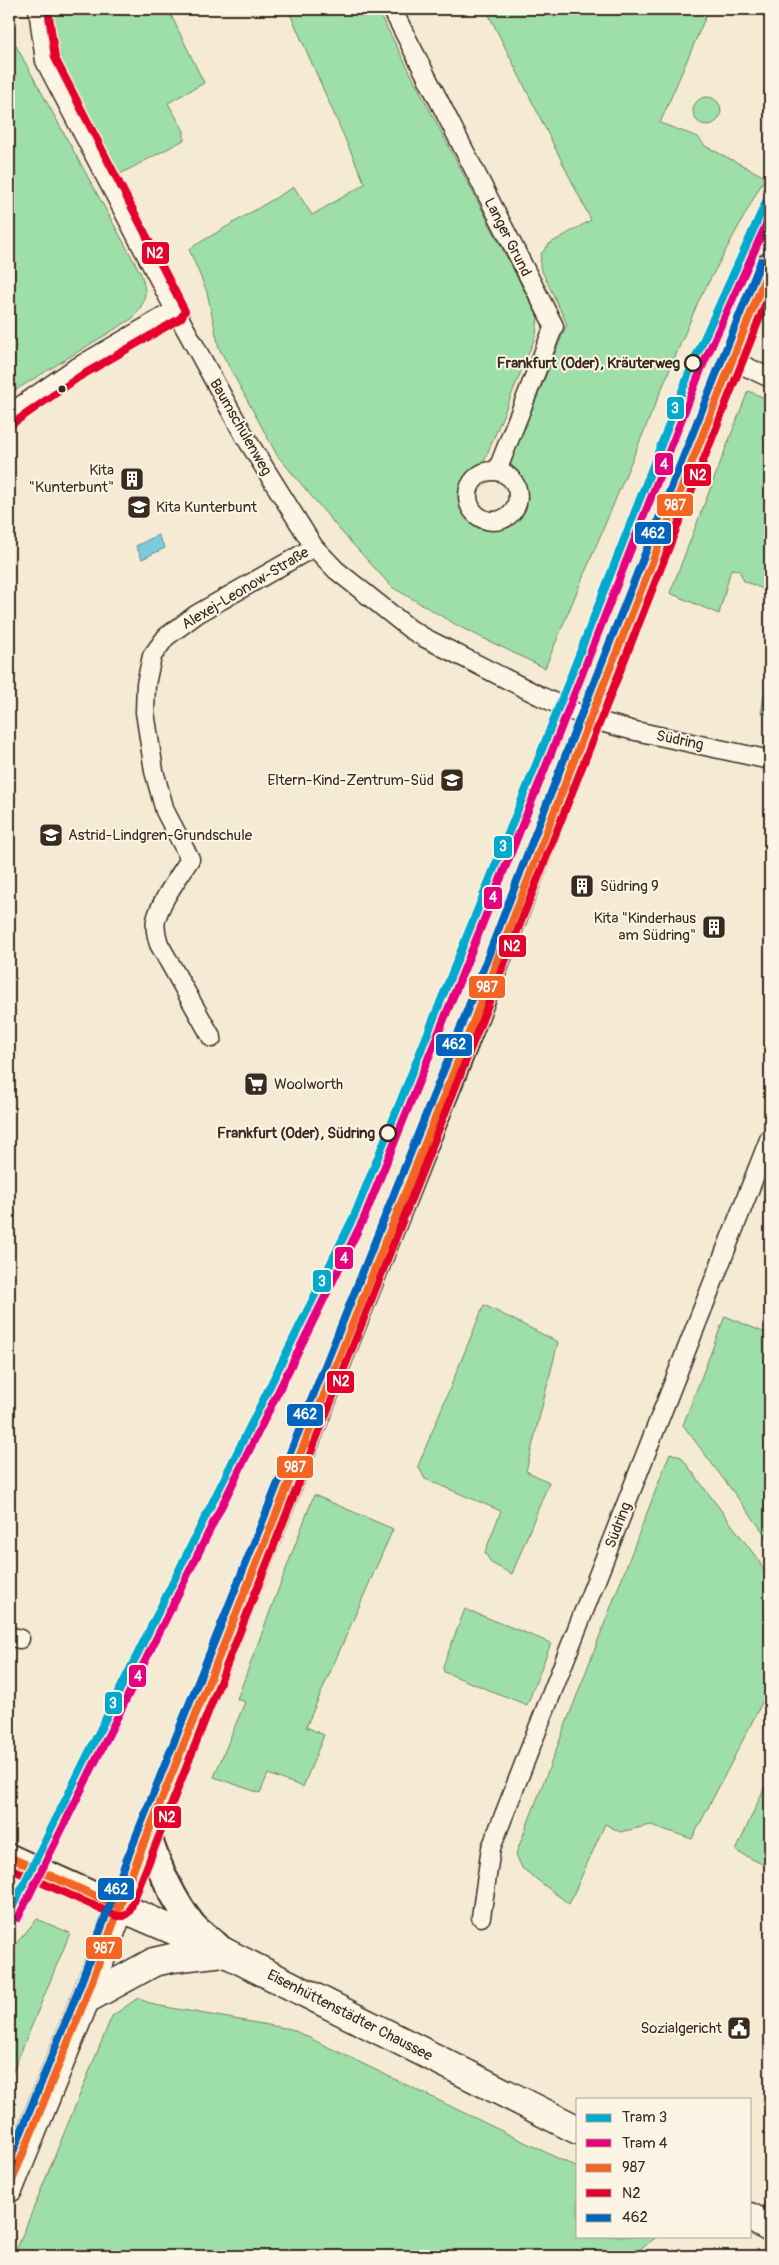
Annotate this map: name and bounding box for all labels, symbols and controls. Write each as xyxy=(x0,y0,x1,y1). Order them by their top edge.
street label: Langer Grund xyxy=(480,195,535,280)
line badge: N2 xyxy=(141,241,170,265)
text: N2 xyxy=(146,245,164,262)
place label: Frankfurt (Oder), Kräuterweg xyxy=(497,354,680,373)
marker: Frankfurt (Oder), Kräuterweg xyxy=(684,354,702,372)
street label: Baumschulenweg xyxy=(205,376,276,479)
unlabelled marker xyxy=(57,384,67,394)
line badge: 3 xyxy=(666,396,685,420)
text: 3 xyxy=(671,400,679,417)
line badge: 4 xyxy=(654,452,674,476)
text: 4 xyxy=(660,456,669,473)
place label: Kita "Kunterbunt" xyxy=(29,461,114,497)
line badge: N2 xyxy=(683,463,712,487)
building icon: Kita "Kunterbunt" xyxy=(119,466,145,492)
text: N2 xyxy=(689,467,707,484)
line badge: 987 xyxy=(656,493,694,517)
school or university icon: Kita Kunterbunt xyxy=(126,494,152,520)
text: 987 xyxy=(664,497,686,514)
place label: Kita Kunterbunt xyxy=(156,498,258,517)
line badge: 462 xyxy=(634,521,672,545)
text: 462 xyxy=(641,525,665,542)
street label: Alexej-Leonow-Straße xyxy=(178,543,313,634)
street label: Südring xyxy=(655,726,705,755)
school or university icon: Eltern-Kind-Zentrum-Süd xyxy=(439,767,465,793)
place label: Eltern-Kind-Zentrum-Süd xyxy=(267,771,434,790)
school or university icon: Astrid-Lindgren-Grundschule xyxy=(38,822,64,848)
place label: Astrid-Lindgren-Grundschule xyxy=(68,826,253,845)
line badge: 3 xyxy=(493,835,513,859)
text: 3 xyxy=(499,838,507,855)
building icon: Südring 9 xyxy=(569,873,595,899)
place label: Südring 9 xyxy=(600,877,659,896)
line badge: 4 xyxy=(483,886,503,910)
text: 4 xyxy=(489,889,498,906)
place label: Kita "Kinderhaus am Südring" xyxy=(594,909,696,945)
building icon: Kita "Kinderhaus am Südring" xyxy=(701,914,727,940)
line badge: N2 xyxy=(498,934,527,958)
text: N2 xyxy=(503,938,521,955)
line badge: 987 xyxy=(468,975,506,999)
text: 987 xyxy=(476,979,498,996)
line badge: 462 xyxy=(435,1033,473,1057)
text: 462 xyxy=(442,1036,466,1053)
supermarket icon: Woolworth xyxy=(243,1071,269,1097)
place label: Woolworth xyxy=(274,1075,343,1094)
place label: Frankfurt (Oder), Südring xyxy=(217,1124,375,1143)
marker: Frankfurt (Oder), Südring xyxy=(379,1124,397,1142)
line badge: 4 xyxy=(334,1246,354,1270)
text: 4 xyxy=(340,1250,349,1267)
line badge: 3 xyxy=(312,1269,332,1293)
text: 3 xyxy=(318,1273,326,1290)
line badge: N2 xyxy=(326,1370,355,1394)
text: N2 xyxy=(332,1373,350,1390)
line badge: 462 xyxy=(286,1403,324,1427)
text: 462 xyxy=(293,1406,317,1423)
line badge: 987 xyxy=(276,1455,314,1479)
text: 987 xyxy=(284,1459,306,1476)
street label: Südring xyxy=(601,1499,636,1551)
line badge: 4 xyxy=(128,1664,147,1688)
text: 4 xyxy=(134,1668,143,1685)
line badge: 3 xyxy=(104,1691,123,1715)
text: 3 xyxy=(109,1695,117,1712)
line badge: N2 xyxy=(153,1805,182,1829)
text: N2 xyxy=(158,1809,176,1826)
line badge: 462 xyxy=(97,1877,135,1901)
text: 462 xyxy=(104,1881,128,1898)
line badge: 987 xyxy=(85,1936,123,1960)
text: 987 xyxy=(93,1940,115,1957)
street label: Eisenhüttenstädter Chaussee xyxy=(264,1965,436,2066)
public building icon: Sozialgericht xyxy=(726,2015,752,2041)
place label: Sozialgericht xyxy=(641,2019,723,2038)
legend xyxy=(576,2098,752,2238)
text: Tram 3 xyxy=(622,2108,667,2127)
text: Tram 4 xyxy=(622,2134,668,2153)
text: 987 xyxy=(622,2158,645,2177)
text: N2 xyxy=(622,2184,641,2203)
text: 462 xyxy=(622,2208,648,2227)

